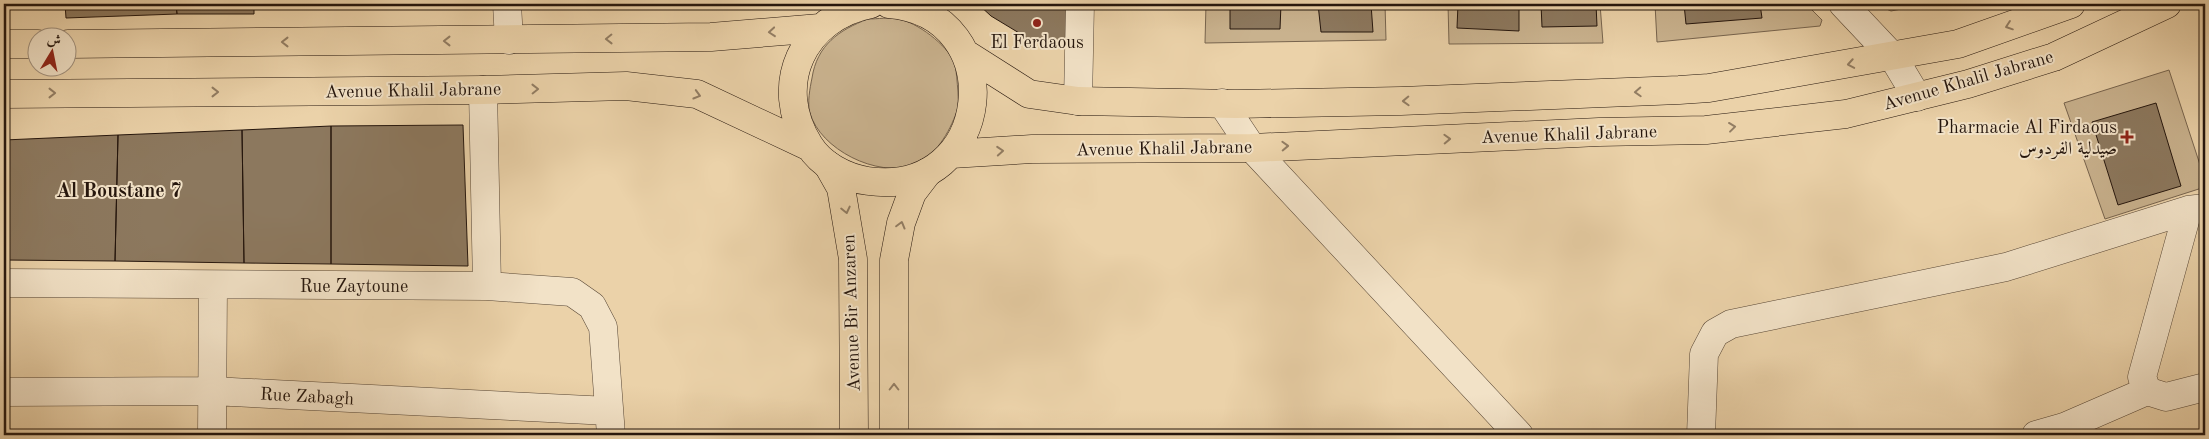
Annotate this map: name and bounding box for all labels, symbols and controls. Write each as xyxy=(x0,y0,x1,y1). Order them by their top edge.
marker: El Ferdaous xyxy=(1031,17,1043,29)
one-way arrow xyxy=(2005,20,2013,30)
one-way arrow xyxy=(767,26,775,37)
north arrow xyxy=(28,28,78,78)
text: ش xyxy=(46,32,62,48)
one-way arrow xyxy=(605,34,613,44)
place label: El Ferdaous xyxy=(990,34,1084,52)
one-way arrow xyxy=(443,36,450,46)
one-way arrow xyxy=(280,37,288,47)
street label: Avenue Khalil Jabrane xyxy=(1881,48,2055,114)
one-way arrow xyxy=(1847,59,1855,69)
street label: Avenue Khalil Jabrane xyxy=(325,80,501,102)
one-way arrow xyxy=(531,83,539,94)
one-way arrow xyxy=(1634,86,1642,97)
one-way arrow xyxy=(212,87,219,97)
one-way arrow xyxy=(49,88,57,98)
one-way arrow xyxy=(692,90,700,100)
one-way arrow xyxy=(1402,95,1410,106)
place label: Pharmacie Al Firdaous صيدلية الفردوس xyxy=(1937,119,2117,160)
one-way arrow xyxy=(1728,122,1736,133)
street label: Avenue Khalil Jabrane xyxy=(1481,123,1657,147)
marker: Pharmacie Al Firdaous صيدلية الفردوس xyxy=(2121,131,2133,143)
one-way arrow xyxy=(1444,134,1451,144)
street label: Avenue Khalil Jabrane xyxy=(1076,138,1252,160)
one-way arrow xyxy=(1281,141,1289,152)
one-way arrow xyxy=(996,146,1004,157)
district label: Al Boustane 7 xyxy=(56,182,182,202)
one-way arrow xyxy=(840,205,851,214)
one-way arrow xyxy=(895,220,906,229)
street label: Avenue Bir Anzaren xyxy=(840,234,864,392)
street label: Rue Zaytoune xyxy=(300,278,408,296)
one-way arrow xyxy=(889,382,899,390)
street label: Rue Zabagh xyxy=(260,386,355,408)

